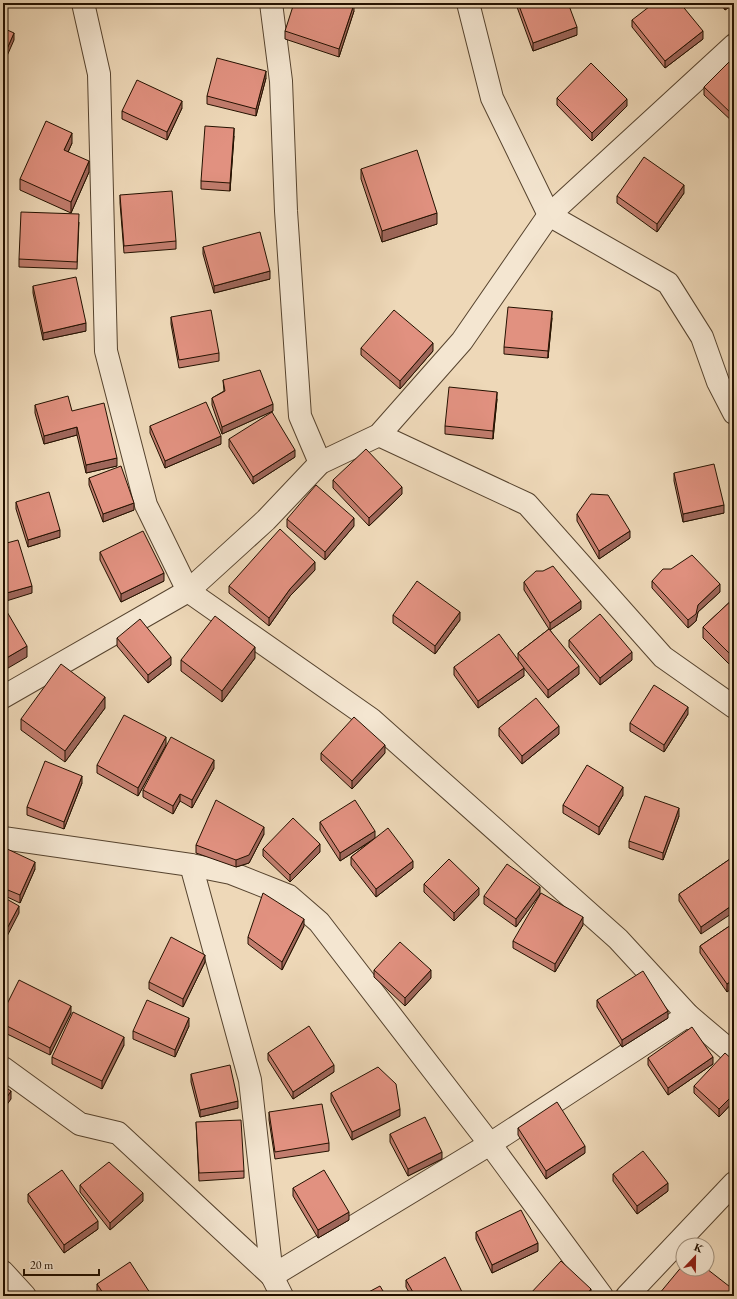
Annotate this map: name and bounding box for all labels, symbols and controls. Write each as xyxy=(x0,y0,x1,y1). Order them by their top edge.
north arrow xyxy=(675,1237,715,1277)
text: K xyxy=(692,1240,706,1256)
scale bar xyxy=(24,1251,99,1277)
text: 20 m xyxy=(30,1257,54,1273)

